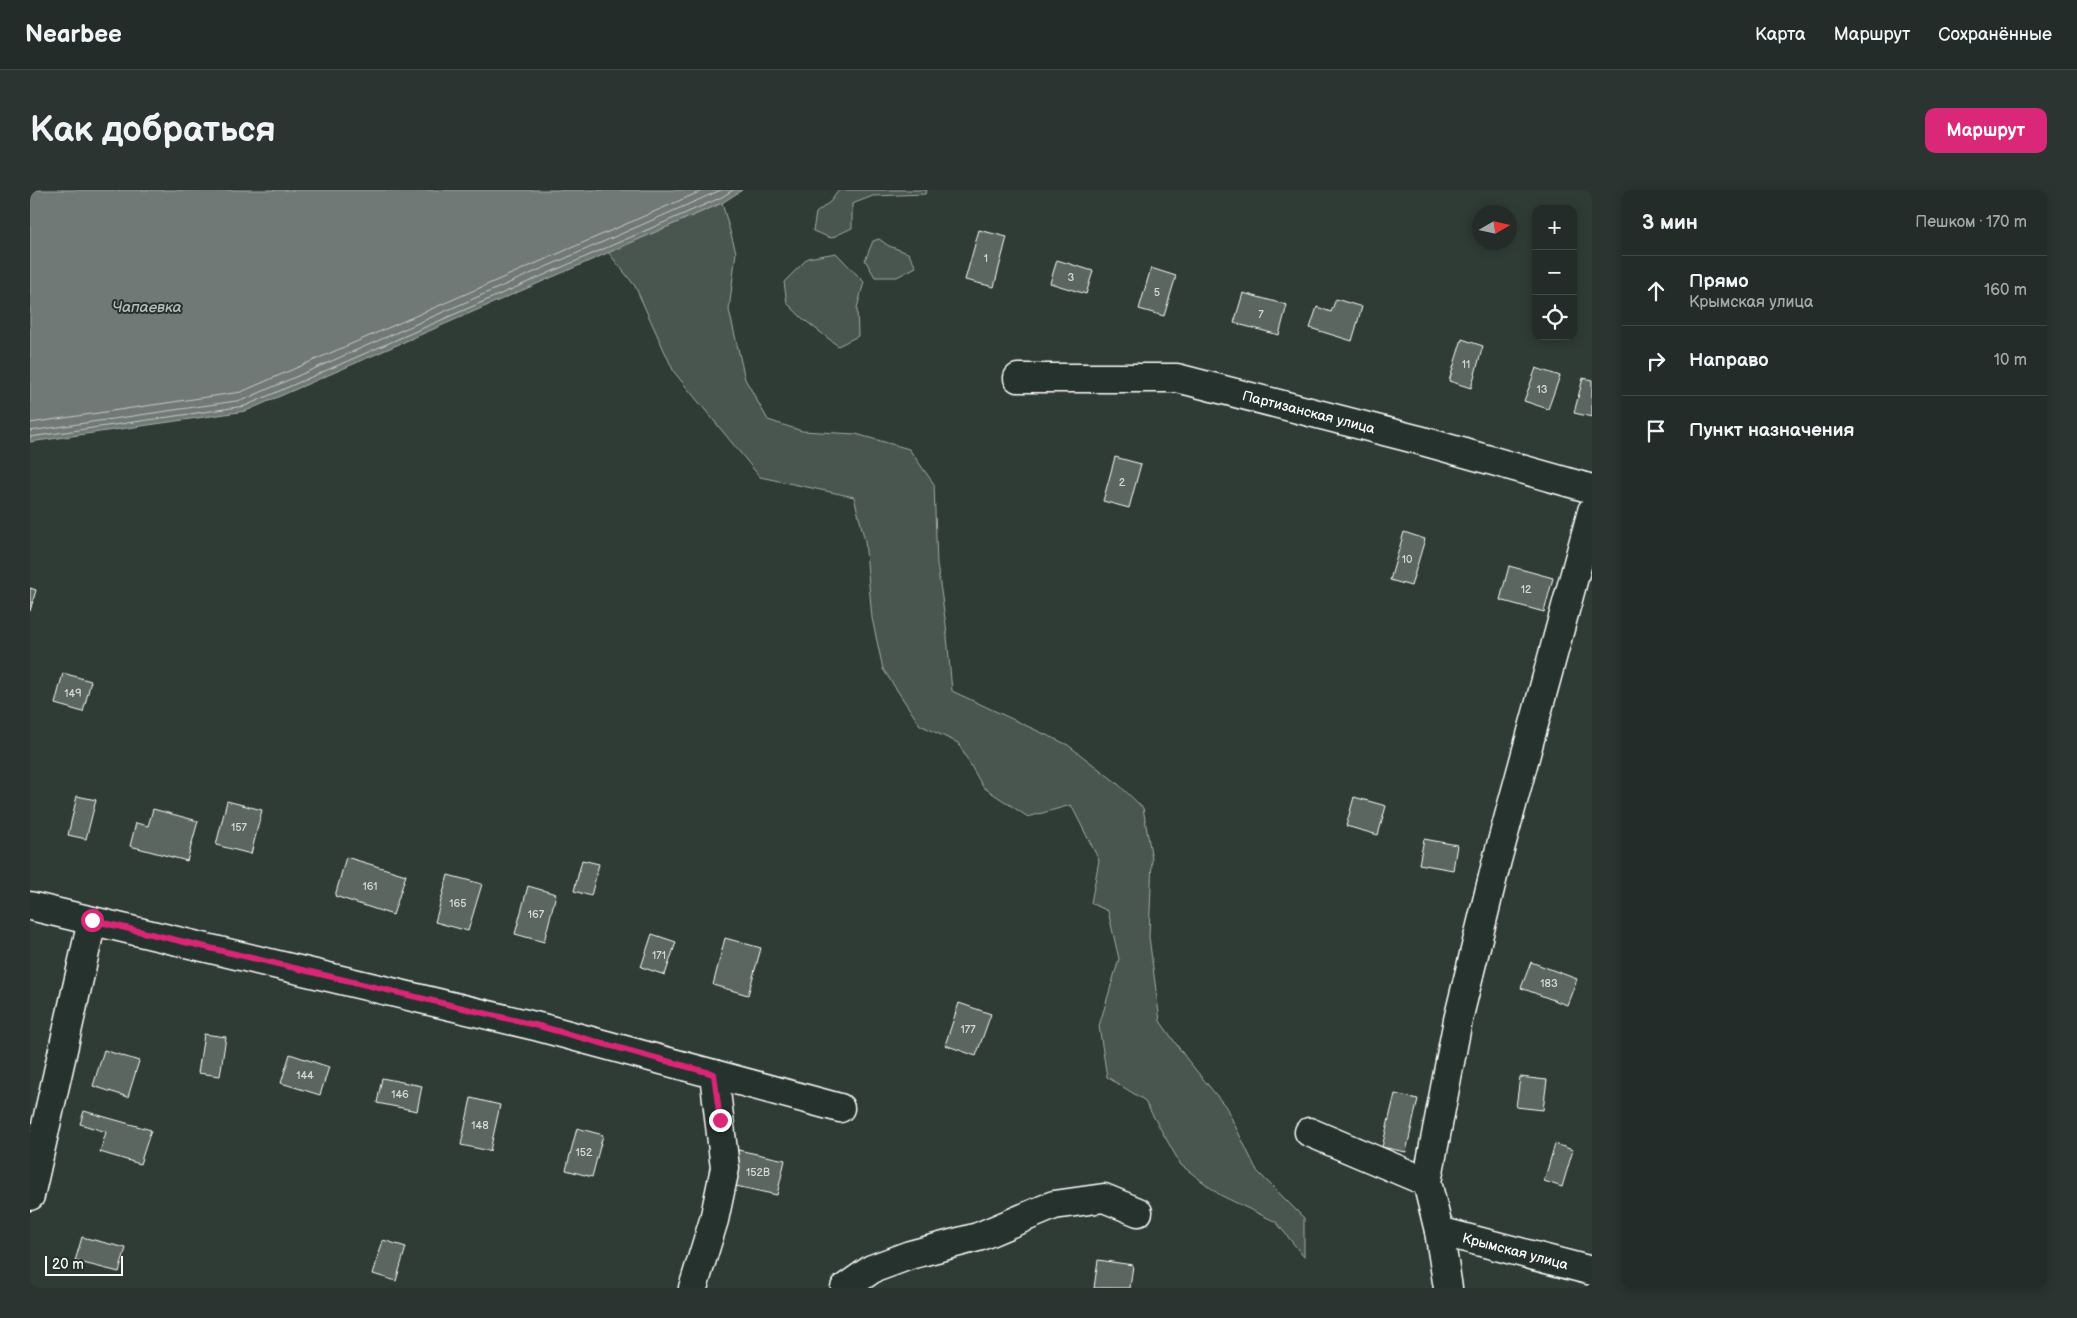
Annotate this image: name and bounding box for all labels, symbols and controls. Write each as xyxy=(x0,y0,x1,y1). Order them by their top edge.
text: Nearbee xyxy=(25,20,122,49)
text: Карта xyxy=(1755,24,1806,45)
text: Маршрут xyxy=(1834,24,1910,45)
text: Сохранённые xyxy=(1938,24,2052,45)
button: Маршрут xyxy=(1925,108,2047,153)
text: Как добраться xyxy=(30,109,276,152)
north arrow xyxy=(1472,205,1517,250)
map controls xyxy=(1532,205,1577,340)
button: + xyxy=(1532,205,1577,250)
text: 3 мин xyxy=(1642,210,1698,235)
text: Пешком · 170 m xyxy=(1915,213,2027,232)
button: − xyxy=(1532,250,1577,295)
house number: 1 xyxy=(984,252,988,265)
text: Прямо xyxy=(1689,270,1749,293)
house number: 3 xyxy=(1068,271,1075,284)
icon: ahead xyxy=(1642,277,1670,305)
text: 160 m xyxy=(1984,281,2027,300)
house number: 5 xyxy=(1154,286,1160,299)
text: Крымская улица xyxy=(1689,293,1813,312)
button: locate xyxy=(1532,295,1577,340)
water label: Чапаевка xyxy=(112,298,182,317)
house number: 7 xyxy=(1258,308,1264,321)
icon: right xyxy=(1642,347,1670,375)
text: Направо xyxy=(1689,349,1769,372)
text: 10 m xyxy=(1994,351,2027,370)
house number: 11 xyxy=(1462,358,1470,371)
house number: 13 xyxy=(1536,383,1548,396)
street label: Партизанская улица xyxy=(1241,387,1378,437)
icon: arrive xyxy=(1642,417,1670,445)
text: Пункт назначения xyxy=(1689,419,1854,442)
house number: 2 xyxy=(1119,476,1126,489)
house number: 10 xyxy=(1402,553,1413,566)
house number: 12 xyxy=(1521,583,1532,596)
house number: 149 xyxy=(64,687,82,700)
house number: 157 xyxy=(231,821,248,834)
house number: 161 xyxy=(362,880,378,893)
house number: 165 xyxy=(449,897,467,910)
house number: 167 xyxy=(528,908,545,921)
route start xyxy=(81,909,104,932)
house number: 171 xyxy=(652,949,666,962)
house number: 183 xyxy=(1540,977,1558,990)
house number: 177 xyxy=(960,1023,976,1036)
house number: 144 xyxy=(296,1069,314,1082)
house number: 146 xyxy=(391,1088,409,1101)
route end xyxy=(709,1109,732,1132)
house number: 148 xyxy=(471,1119,489,1132)
house number: 152 xyxy=(575,1146,593,1159)
house number: 152В xyxy=(746,1166,770,1179)
street label: Крымская улица xyxy=(1461,1229,1571,1273)
scale bar xyxy=(45,1253,122,1276)
text: 20 m xyxy=(52,1256,84,1273)

